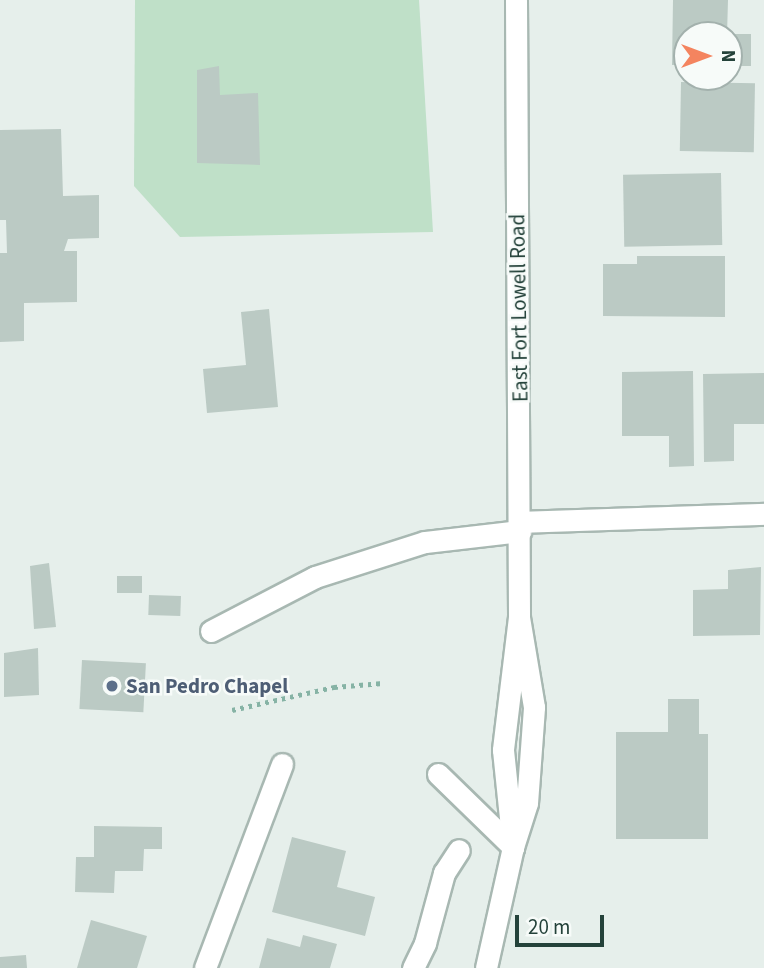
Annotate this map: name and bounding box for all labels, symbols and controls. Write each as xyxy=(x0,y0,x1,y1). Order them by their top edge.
north arrow xyxy=(673,21,743,91)
text: N xyxy=(714,50,741,62)
street label: East Fort Lowell Road xyxy=(505,214,533,402)
place label: San Pedro Chapel xyxy=(126,673,288,699)
marker: San Pedro Chapel xyxy=(104,678,120,694)
scale bar xyxy=(519,902,608,946)
text: 20 m xyxy=(528,912,570,942)

